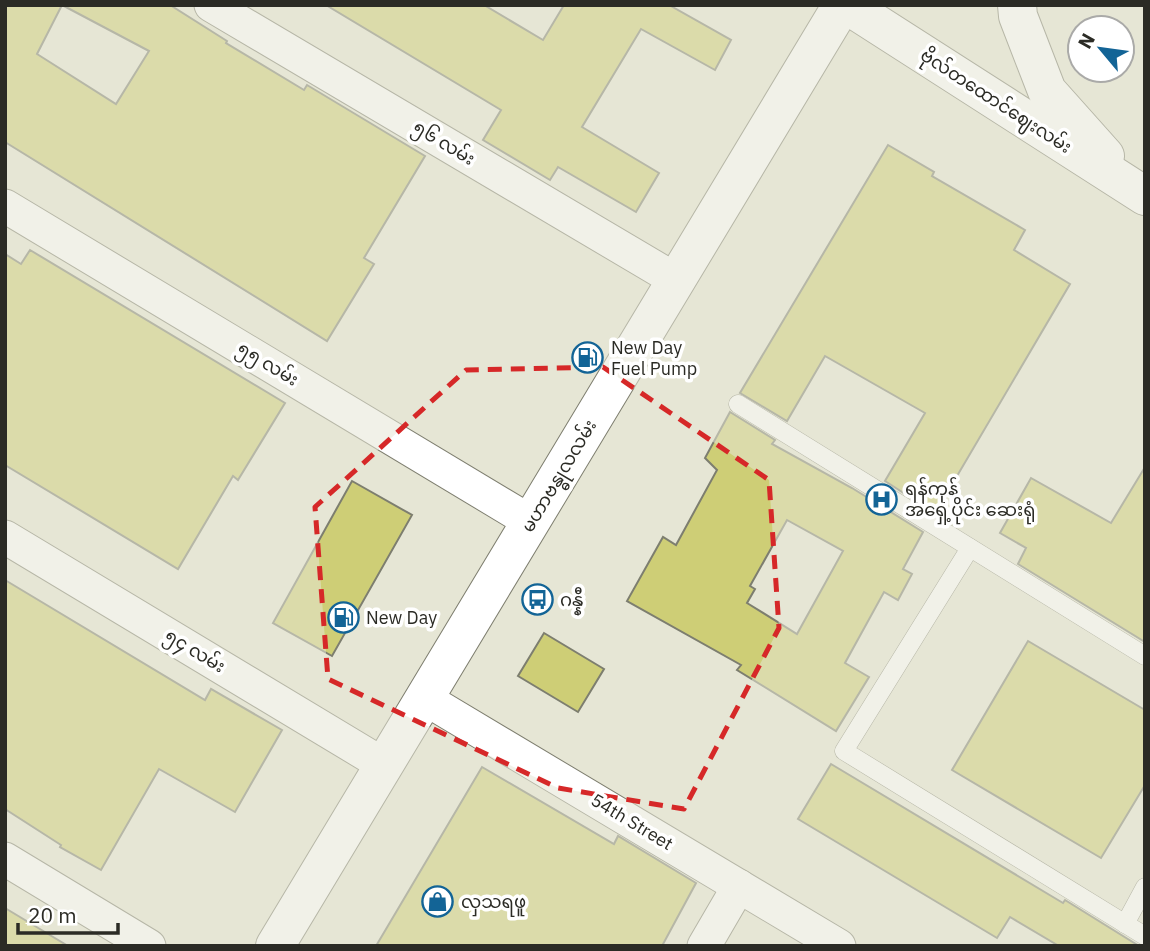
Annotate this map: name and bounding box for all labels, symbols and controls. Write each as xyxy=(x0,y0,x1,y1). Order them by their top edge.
north arrow xyxy=(1066,14,1136,84)
text: N xyxy=(1072,29,1100,53)
street label: ဗိုလ်တထောင်ဈေးလမ်း xyxy=(914,41,1077,161)
street label: ၅၆ လမ်း xyxy=(407,114,480,173)
street label: ၅၅ လမ်း xyxy=(231,336,304,394)
place label: New Day Fuel Pump xyxy=(611,336,697,380)
fuel station icon: New Day Fuel Pump xyxy=(571,341,605,375)
street label: မဟာဗန္ဓုလလမ်း xyxy=(515,415,605,539)
place label: ရန်ကုန် အရှေ့ပိုင်း ဆေးရုံ xyxy=(905,476,1035,525)
hospital icon: ရန်ကုန် အရှေ့ပိုင်း ဆေးရုံ xyxy=(865,482,899,516)
bus stop icon: ဂန္နီ xyxy=(520,583,554,617)
place label: ဂန္နီ xyxy=(560,586,583,616)
fuel station icon: New Day xyxy=(326,601,360,635)
place label: New Day xyxy=(366,606,437,629)
street label: ၅၄ လမ်း xyxy=(159,623,230,681)
street label: 54th Street xyxy=(587,788,678,855)
shop icon: လှသရဖူ xyxy=(421,885,455,919)
place label: လှသရဖူ xyxy=(461,890,526,917)
scale bar xyxy=(18,892,117,936)
text: 20 m xyxy=(28,901,77,929)

